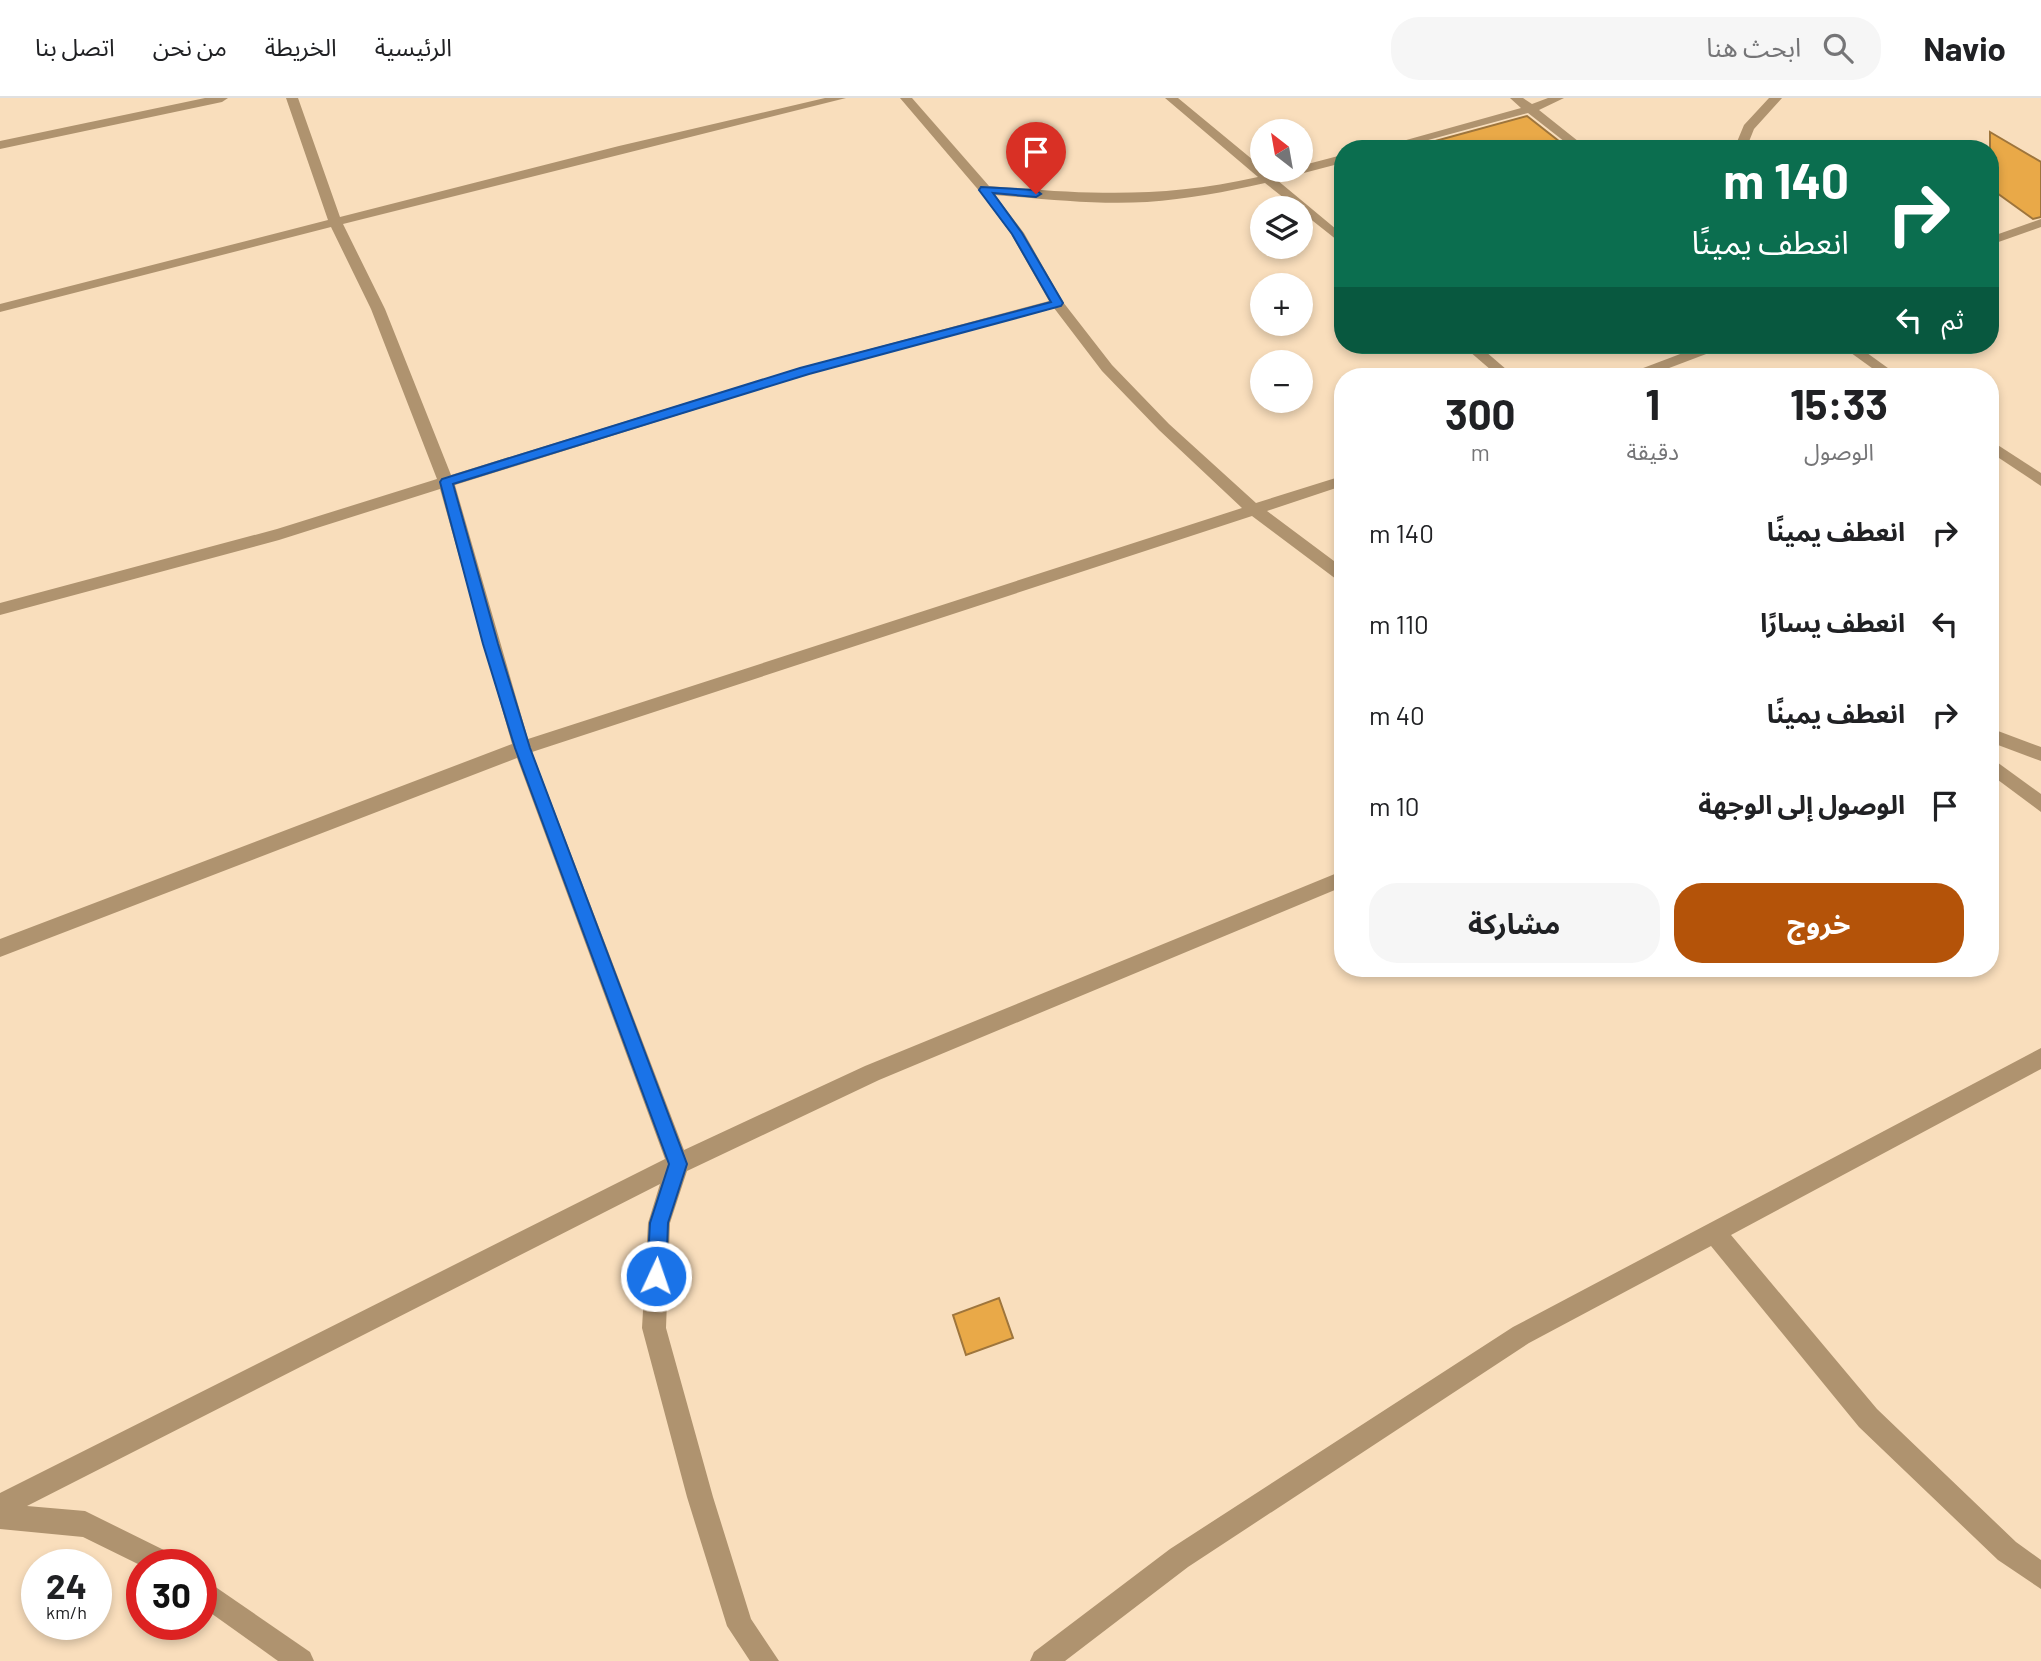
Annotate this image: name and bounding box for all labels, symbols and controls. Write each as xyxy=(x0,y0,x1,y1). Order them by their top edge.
search box xyxy=(1391,17,1881,80)
text: Navio xyxy=(1923,28,2006,68)
icon: search xyxy=(1819,29,1857,67)
text: ابحث هنا xyxy=(1706,31,1801,62)
text: اتصل بنا xyxy=(35,32,115,61)
text: من نحن xyxy=(153,32,227,61)
text: الخريطة xyxy=(265,32,337,61)
text: الرئيسية xyxy=(375,32,452,61)
north arrow xyxy=(1250,119,1312,182)
map controls xyxy=(1250,119,1313,413)
pin xyxy=(1006,122,1066,194)
icon: arrive xyxy=(1017,133,1055,171)
text: 140 m xyxy=(1723,150,1849,209)
icon: right xyxy=(1873,168,1964,259)
button: layers xyxy=(1250,196,1313,259)
text: انعطف يمينًا xyxy=(1692,222,1849,260)
button: + xyxy=(1250,273,1313,336)
icon: left xyxy=(1890,301,1928,339)
text: ثم xyxy=(1942,303,1964,334)
button: − xyxy=(1250,350,1313,413)
text: 1 xyxy=(1645,378,1660,428)
text: 15:33 xyxy=(1790,378,1888,428)
text: 300 xyxy=(1445,388,1516,438)
text: دقيقة xyxy=(1627,437,1679,465)
text: الوصول xyxy=(1804,437,1874,465)
text: m xyxy=(1471,438,1490,466)
icon: right xyxy=(1926,514,1964,552)
text: انعطف يمينًا xyxy=(1767,515,1905,546)
text: 140 m xyxy=(1369,517,1434,548)
icon: left xyxy=(1926,605,1964,643)
text: انعطف يسارًا xyxy=(1760,606,1905,637)
text: 110 m xyxy=(1369,608,1429,639)
icon: right xyxy=(1926,696,1964,734)
text: انعطف يمينًا xyxy=(1767,697,1905,728)
text: 40 m xyxy=(1369,699,1425,730)
icon: arrive xyxy=(1926,787,1964,825)
text: الوصول إلى الوجهة xyxy=(1698,788,1905,819)
text: 10 m xyxy=(1369,790,1420,821)
button: مشاركة xyxy=(1369,883,1660,963)
button: خروج xyxy=(1674,883,1964,963)
position arrow xyxy=(619,1239,693,1313)
speed limit sign: 30 xyxy=(126,1549,217,1640)
text: 24 xyxy=(46,1564,87,1606)
text: km/h xyxy=(46,1601,87,1623)

